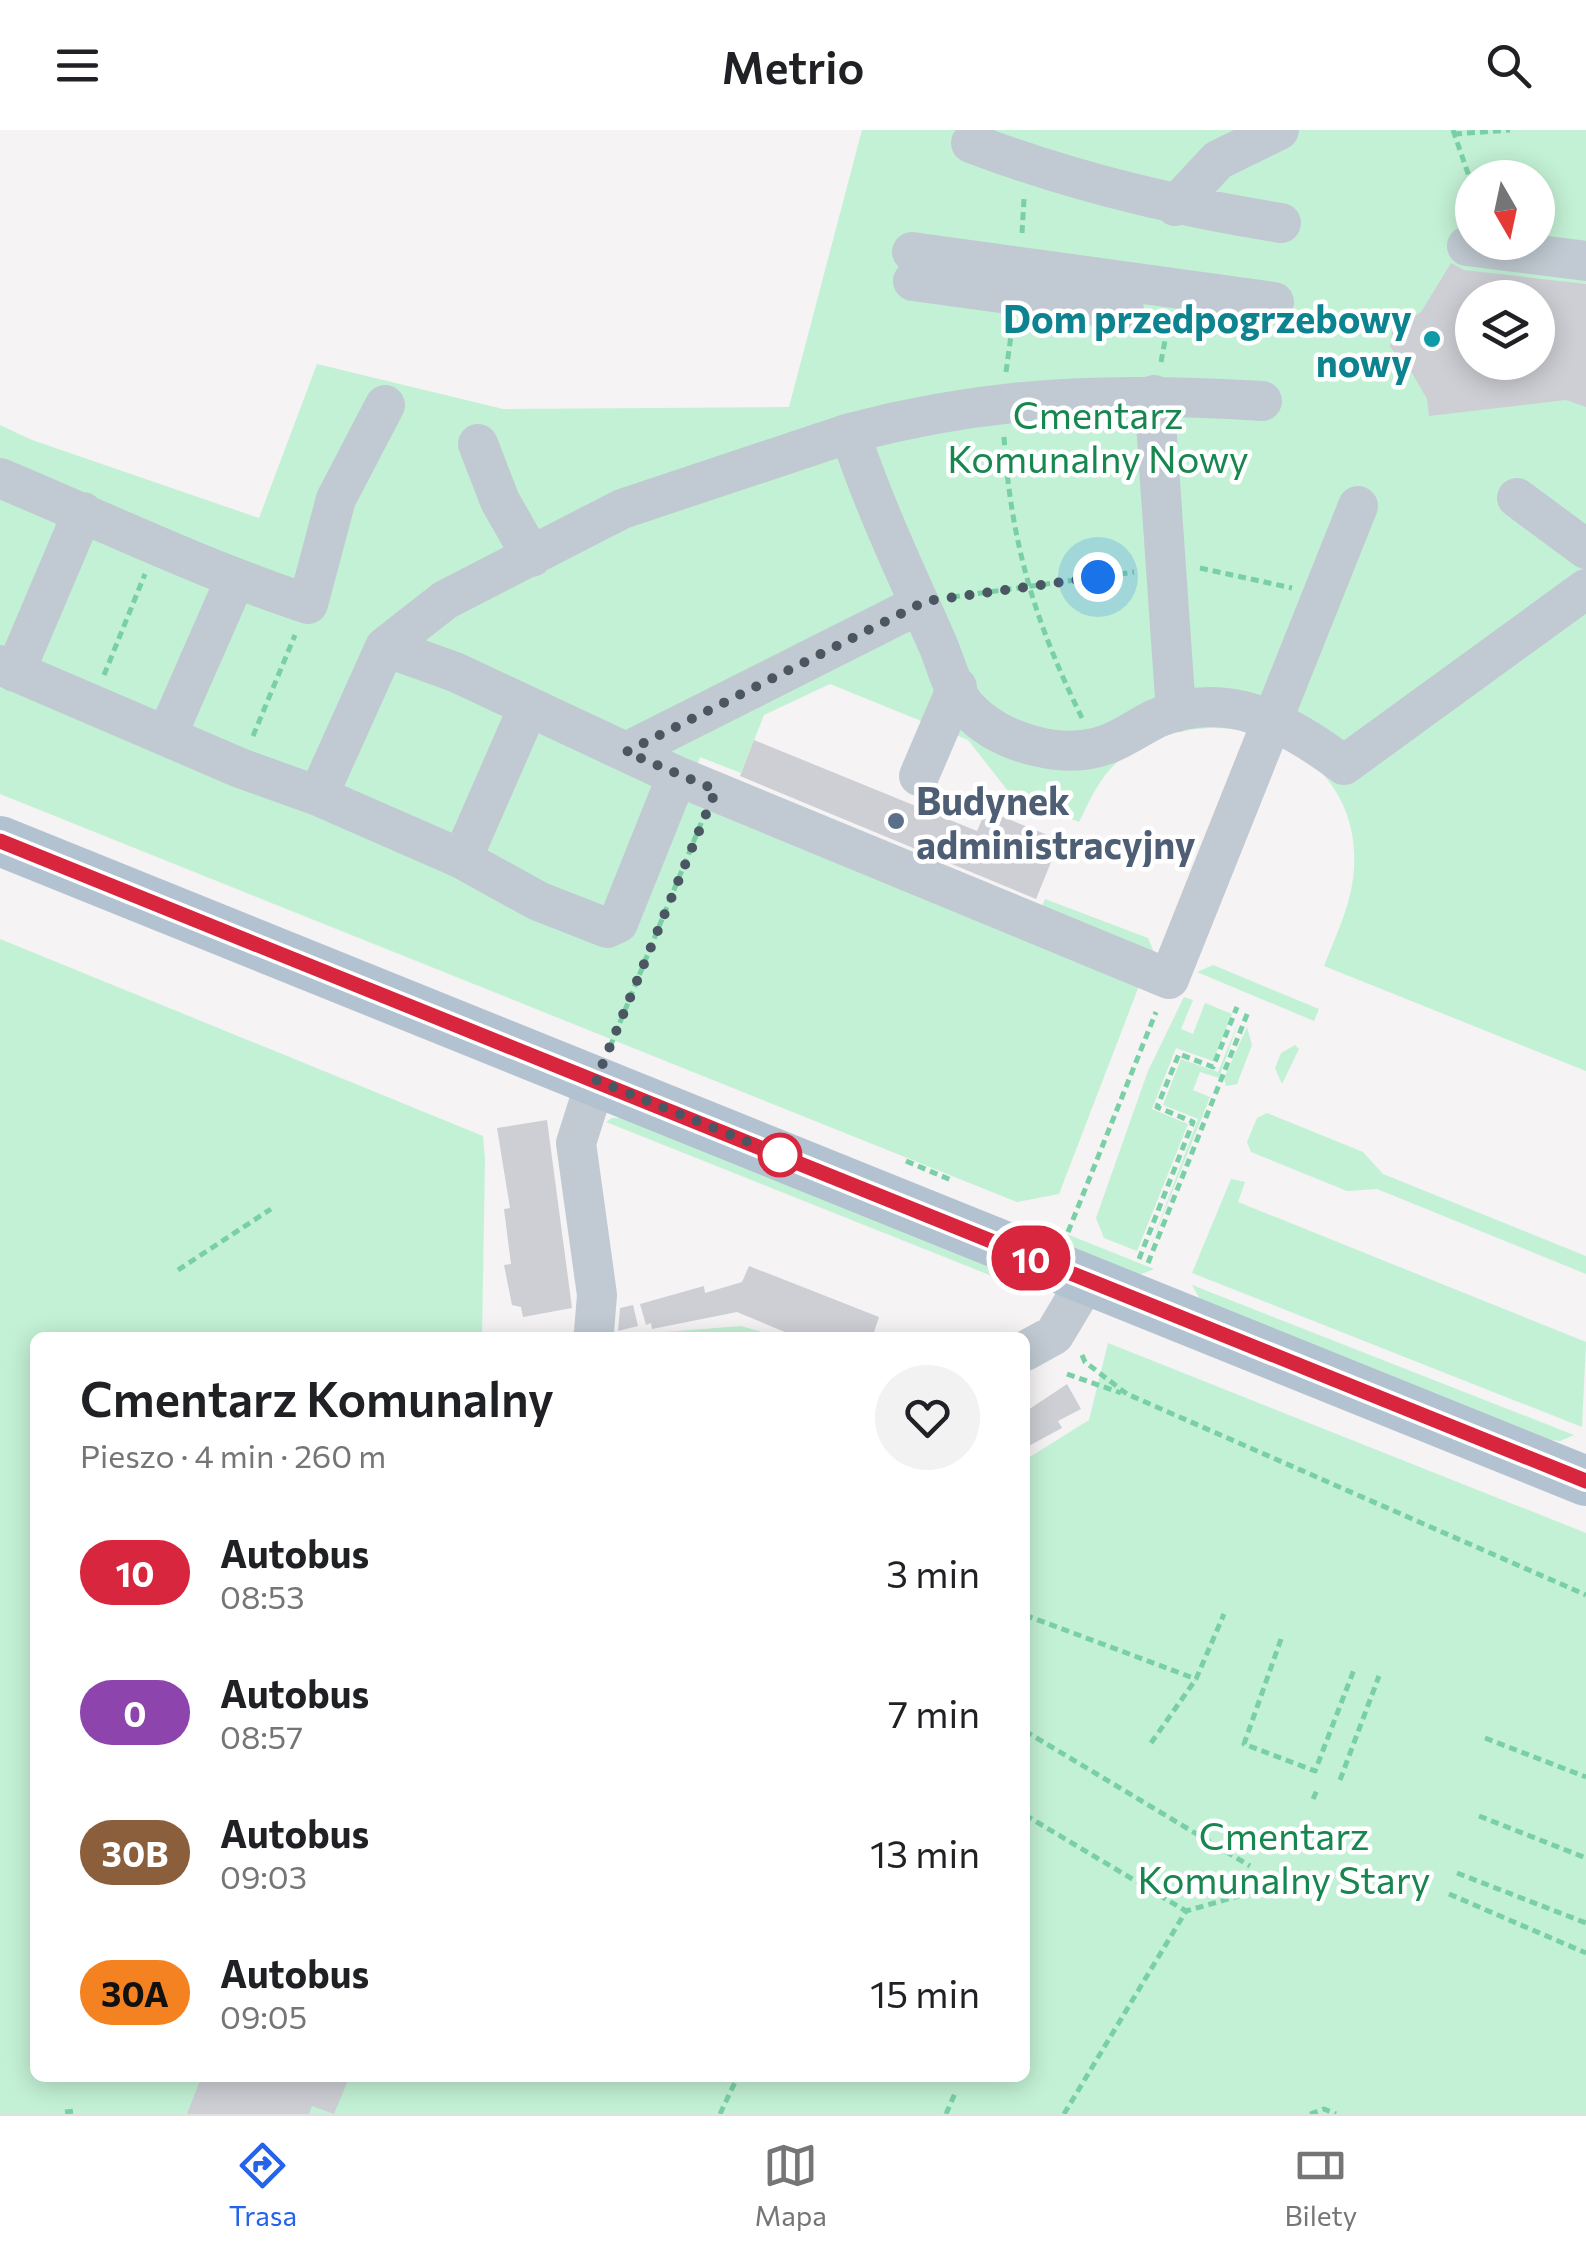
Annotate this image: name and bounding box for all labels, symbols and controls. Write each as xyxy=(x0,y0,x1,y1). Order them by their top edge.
icon: menu xyxy=(50,38,105,93)
text: Metrio xyxy=(722,38,864,93)
icon: search xyxy=(1481,38,1536,93)
north arrow xyxy=(1455,160,1555,260)
map controls xyxy=(1455,160,1555,380)
button: layers xyxy=(1455,280,1555,380)
place label: Dom przedpogrzebowy nowy xyxy=(1003,294,1412,385)
marker: Dom przedpogrzebowy nowy xyxy=(1421,328,1443,350)
park label: Cmentarz Komunalny Nowy xyxy=(947,390,1249,481)
your location xyxy=(1073,552,1123,602)
place label: Budynek administracyjny xyxy=(916,776,1196,867)
marker: Budynek administracyjny xyxy=(885,810,907,832)
unlabelled marker xyxy=(759,1134,801,1176)
line badge: 10 xyxy=(986,1226,1076,1290)
text: 10 xyxy=(1011,1237,1051,1280)
button: heart xyxy=(875,1365,980,1470)
text: Cmentarz Komunalny xyxy=(80,1368,554,1427)
text: Pieszo · 4 min · 260 m xyxy=(80,1435,386,1475)
text: Autobus xyxy=(220,1529,369,1576)
text: 3 min xyxy=(886,1549,980,1596)
text: 10 xyxy=(115,1551,155,1594)
text: 08:53 xyxy=(220,1576,305,1616)
text: Autobus xyxy=(220,1669,369,1716)
text: 7 min xyxy=(888,1689,980,1736)
text: 0 xyxy=(123,1691,147,1734)
text: 08:57 xyxy=(220,1716,303,1756)
text: Autobus xyxy=(220,1809,369,1856)
park label: Cmentarz Komunalny Stary xyxy=(1137,1811,1431,1902)
text: 13 min xyxy=(870,1829,980,1876)
text: 30B xyxy=(102,1831,168,1874)
text: 09:03 xyxy=(220,1856,307,1896)
text: Autobus xyxy=(220,1949,369,1996)
text: 15 min xyxy=(870,1969,980,2016)
text: 30A xyxy=(101,1971,169,2014)
text: 09:05 xyxy=(220,1996,307,2036)
tab: Trasa xyxy=(229,2138,297,2232)
tab: Mapa xyxy=(755,2138,827,2232)
tab: Bilety xyxy=(1284,2138,1357,2232)

